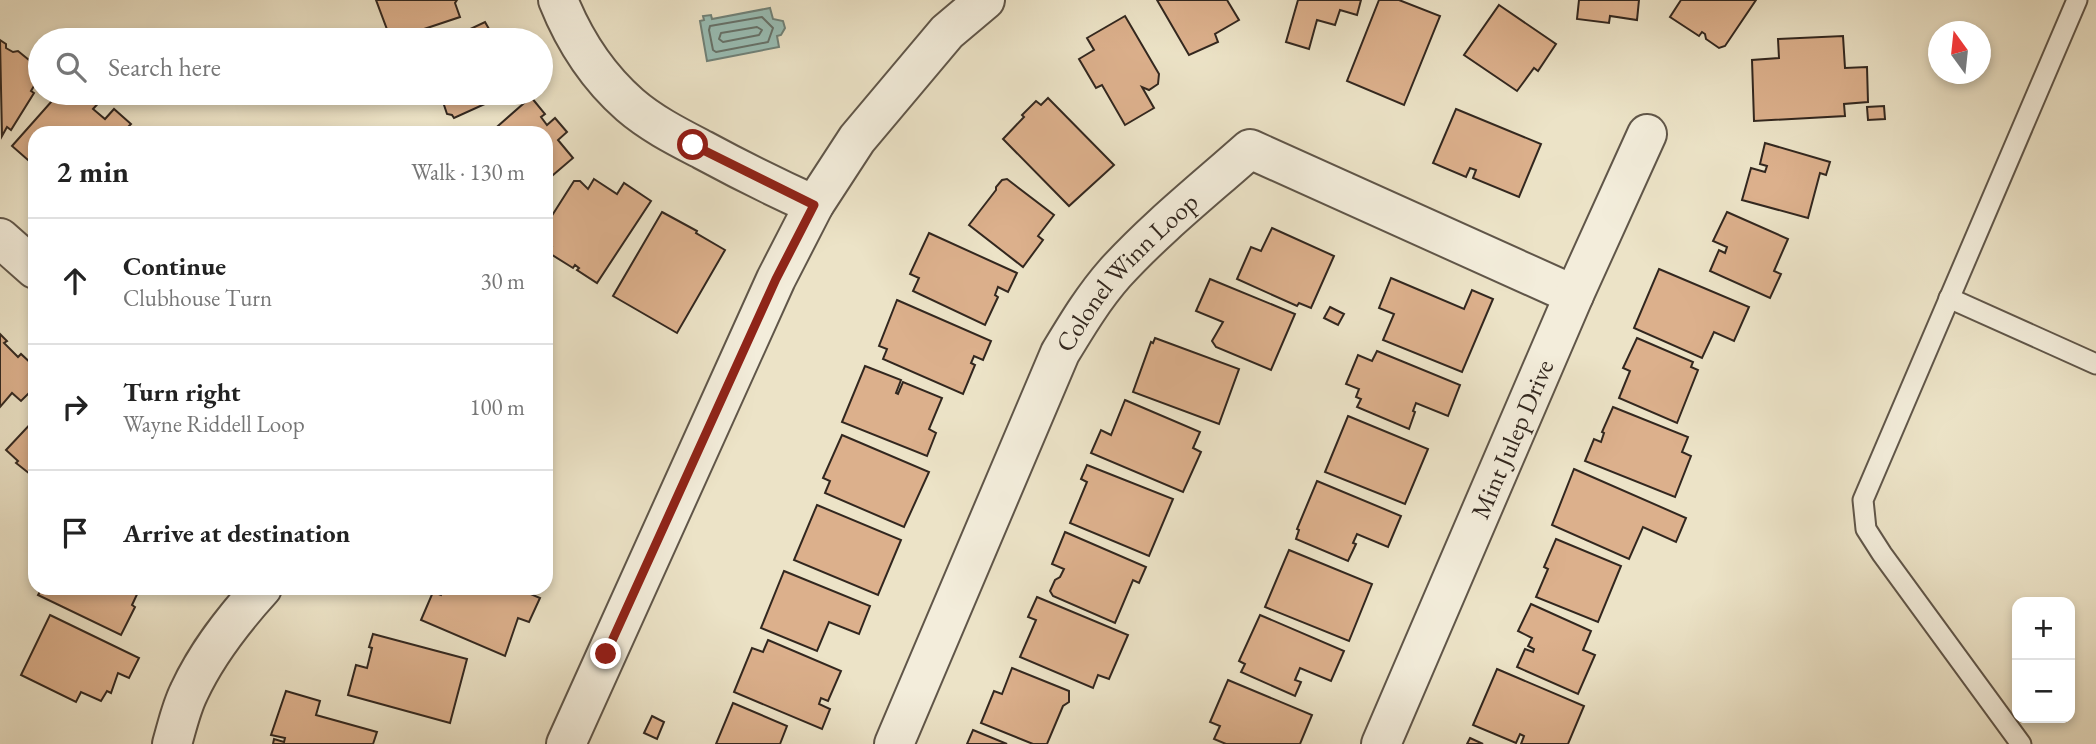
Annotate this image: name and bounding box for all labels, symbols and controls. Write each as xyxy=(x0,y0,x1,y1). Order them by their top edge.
north arrow xyxy=(1928,21,1991,84)
search box xyxy=(28,28,553,105)
icon: search xyxy=(52,48,90,86)
text: Search here xyxy=(108,50,221,84)
route start xyxy=(677,129,708,160)
text: 2 min xyxy=(56,152,129,191)
text: Walk · 130 m xyxy=(411,157,525,187)
street label: Colonel Winn Loop xyxy=(1048,185,1205,358)
text: Continue xyxy=(123,249,226,283)
icon: ahead xyxy=(56,262,94,300)
text: 30 m xyxy=(480,266,525,296)
text: Clubhouse Turn xyxy=(123,283,272,313)
street label: Mint Julep Drive xyxy=(1463,354,1561,524)
text: Turn right xyxy=(123,375,241,409)
icon: right xyxy=(56,388,94,426)
text: 100 m xyxy=(469,392,525,422)
text: Wayne Riddell Loop xyxy=(123,409,305,439)
icon: arrive xyxy=(56,514,94,552)
text: Arrive at destination xyxy=(123,516,350,550)
map controls xyxy=(2012,597,2075,723)
button: + xyxy=(2012,597,2075,660)
route end xyxy=(590,638,621,669)
button: − xyxy=(2012,660,2075,723)

